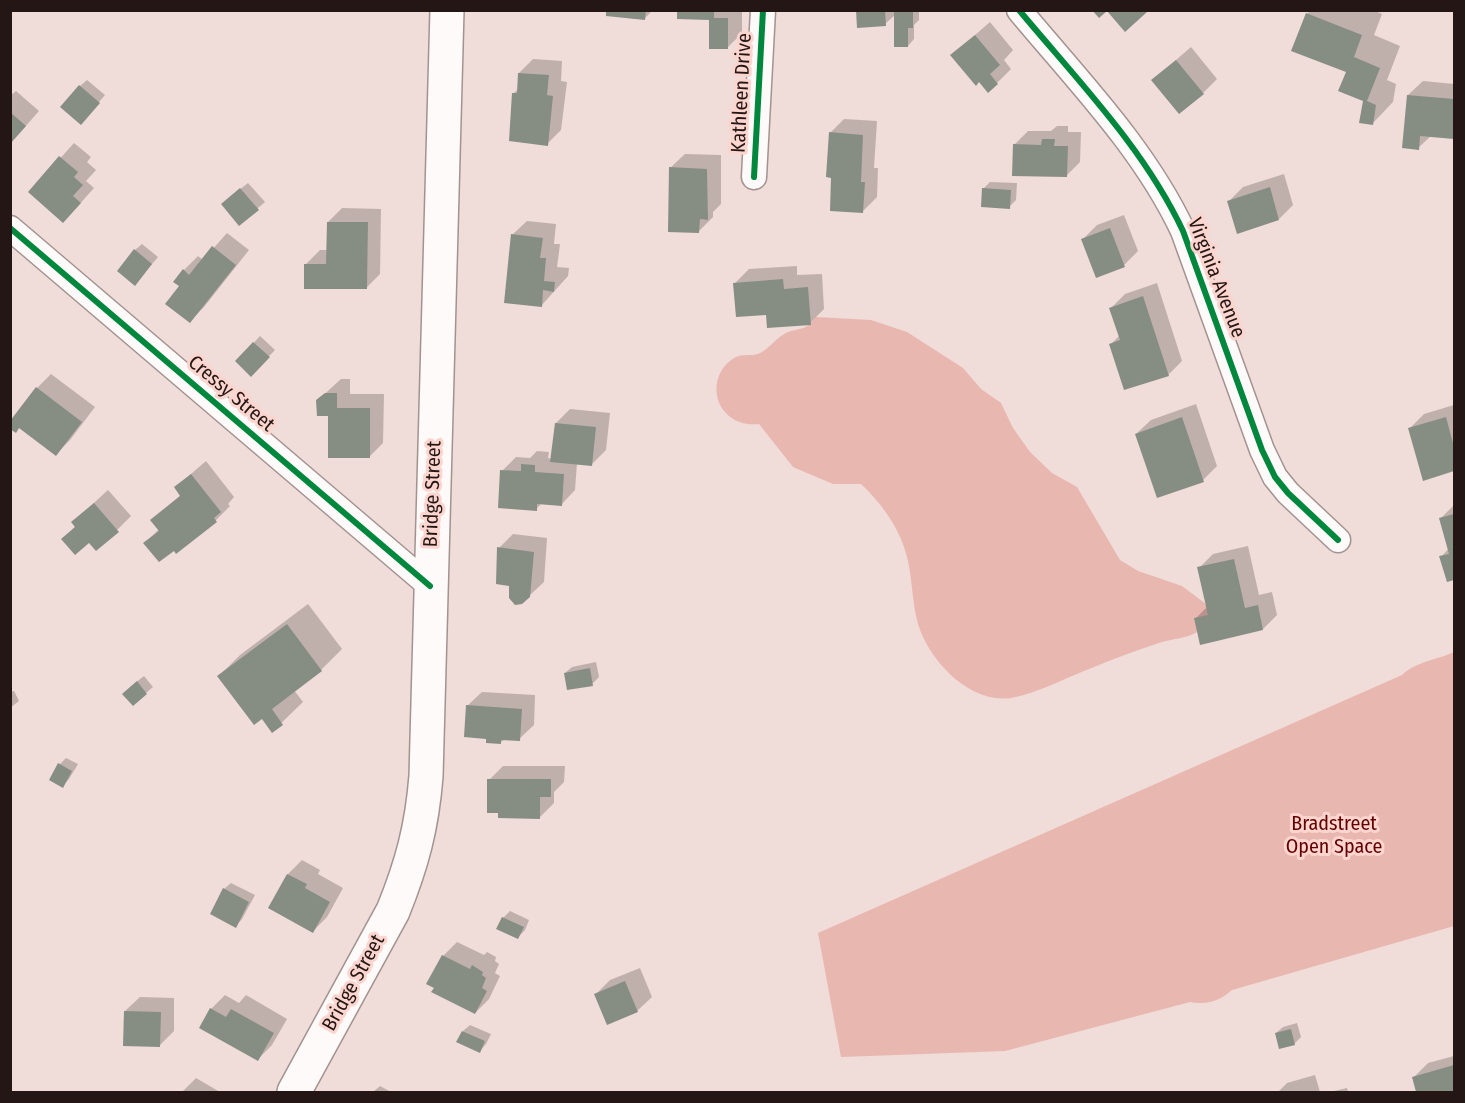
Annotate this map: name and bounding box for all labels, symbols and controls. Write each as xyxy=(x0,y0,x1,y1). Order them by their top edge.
street label: Kathleen Drive xyxy=(727,33,757,153)
street label: Virginia Avenue xyxy=(1182,215,1250,341)
street label: Cressy Street xyxy=(183,351,279,437)
street label: Bridge Street xyxy=(419,440,447,548)
park label: Bradstreet Open Space xyxy=(1286,812,1382,859)
street label: Bridge Street xyxy=(318,931,390,1035)

